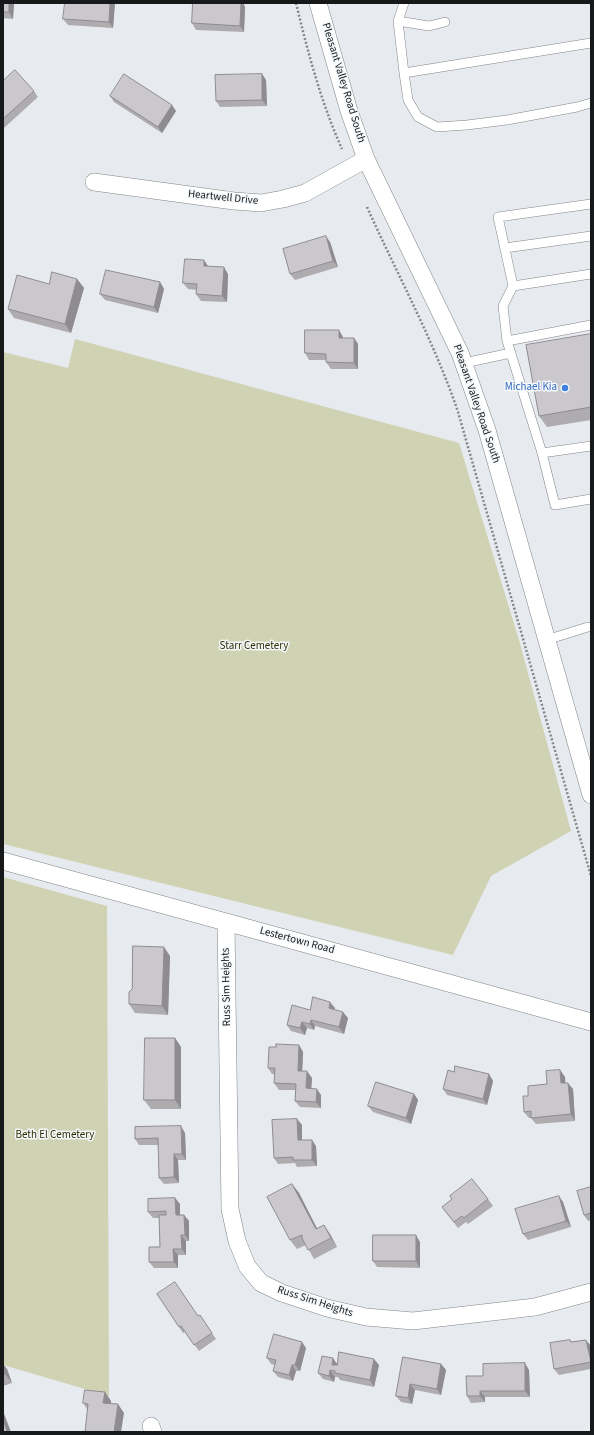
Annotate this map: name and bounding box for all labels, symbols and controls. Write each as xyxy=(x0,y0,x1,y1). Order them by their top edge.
street label: Pleasant Valley Road South xyxy=(318,21,368,145)
street label: Heartwell Drive xyxy=(187,188,259,208)
street label: Pleasant Valley Road South xyxy=(449,343,503,465)
place label: Michael Kia xyxy=(505,381,557,395)
marker: Michael Kia xyxy=(560,383,570,393)
park label: Starr Cemetery xyxy=(220,640,288,654)
street label: Lestertown Road xyxy=(258,925,336,957)
street label: Russ Sim Heights xyxy=(220,948,234,1026)
park label: Beth El Cemetery xyxy=(16,1129,94,1143)
street label: Russ Sim Heights xyxy=(276,1284,354,1320)

